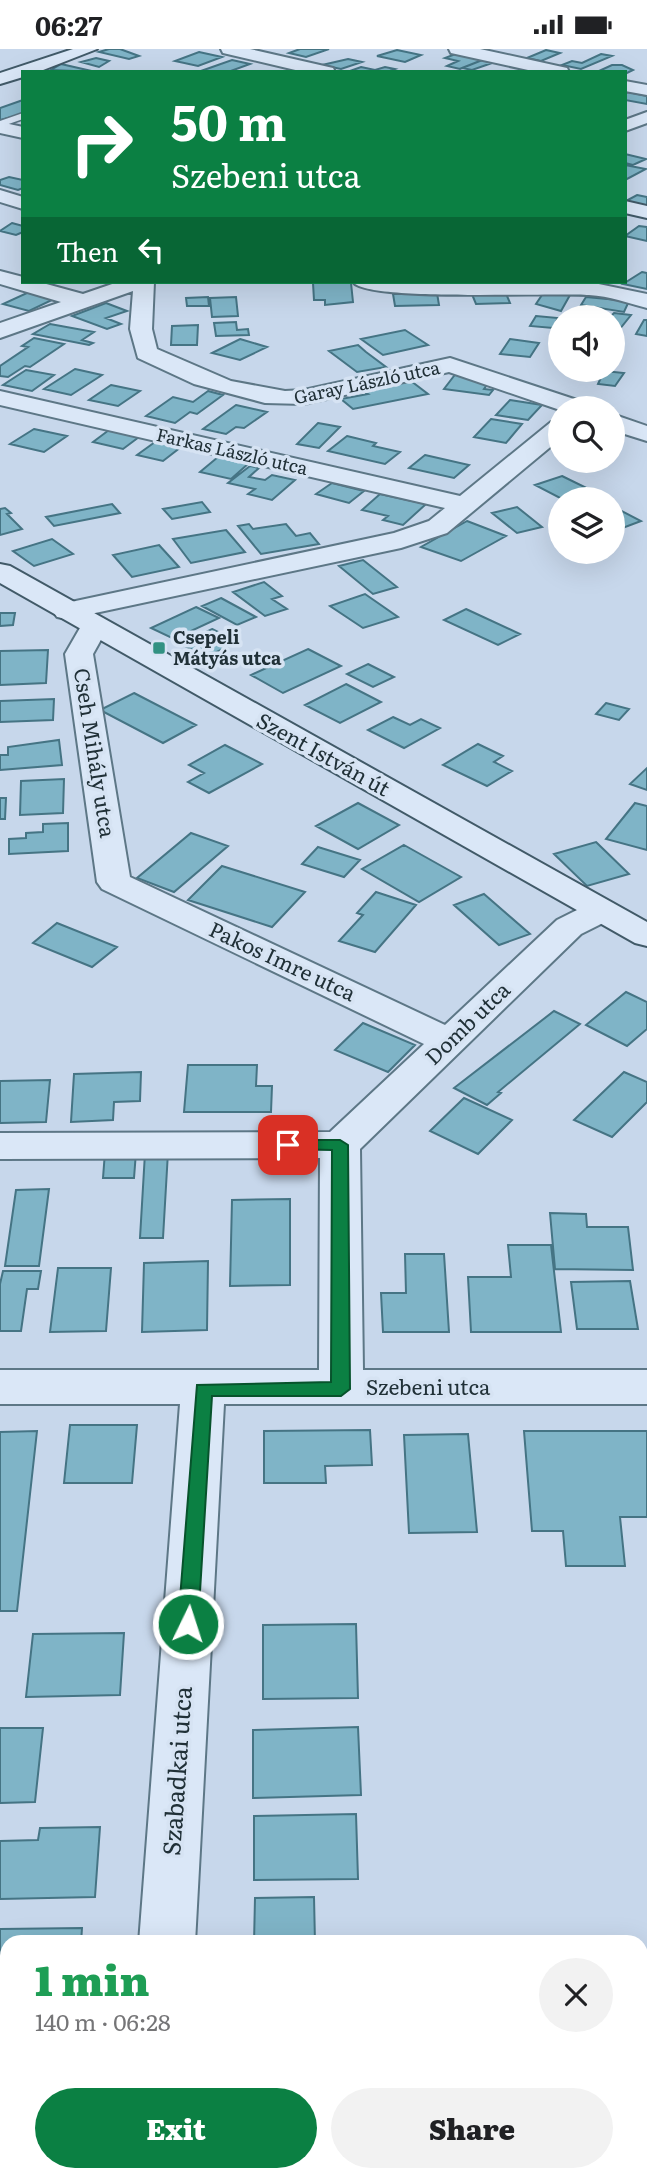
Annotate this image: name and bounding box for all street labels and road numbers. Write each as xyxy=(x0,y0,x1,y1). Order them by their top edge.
street label: Garay László utca xyxy=(291,353,443,410)
street label: Farkas László utca xyxy=(154,420,311,481)
street label: Cseh Mihály utca xyxy=(68,666,125,840)
street label: Szent István út xyxy=(252,703,397,803)
street label: Pakos Imre utca xyxy=(205,912,362,1008)
street label: Domb utca xyxy=(417,973,516,1071)
street label: Szebeni utca xyxy=(366,1370,491,1401)
street label: Szabadkai utca xyxy=(152,1685,199,1857)

